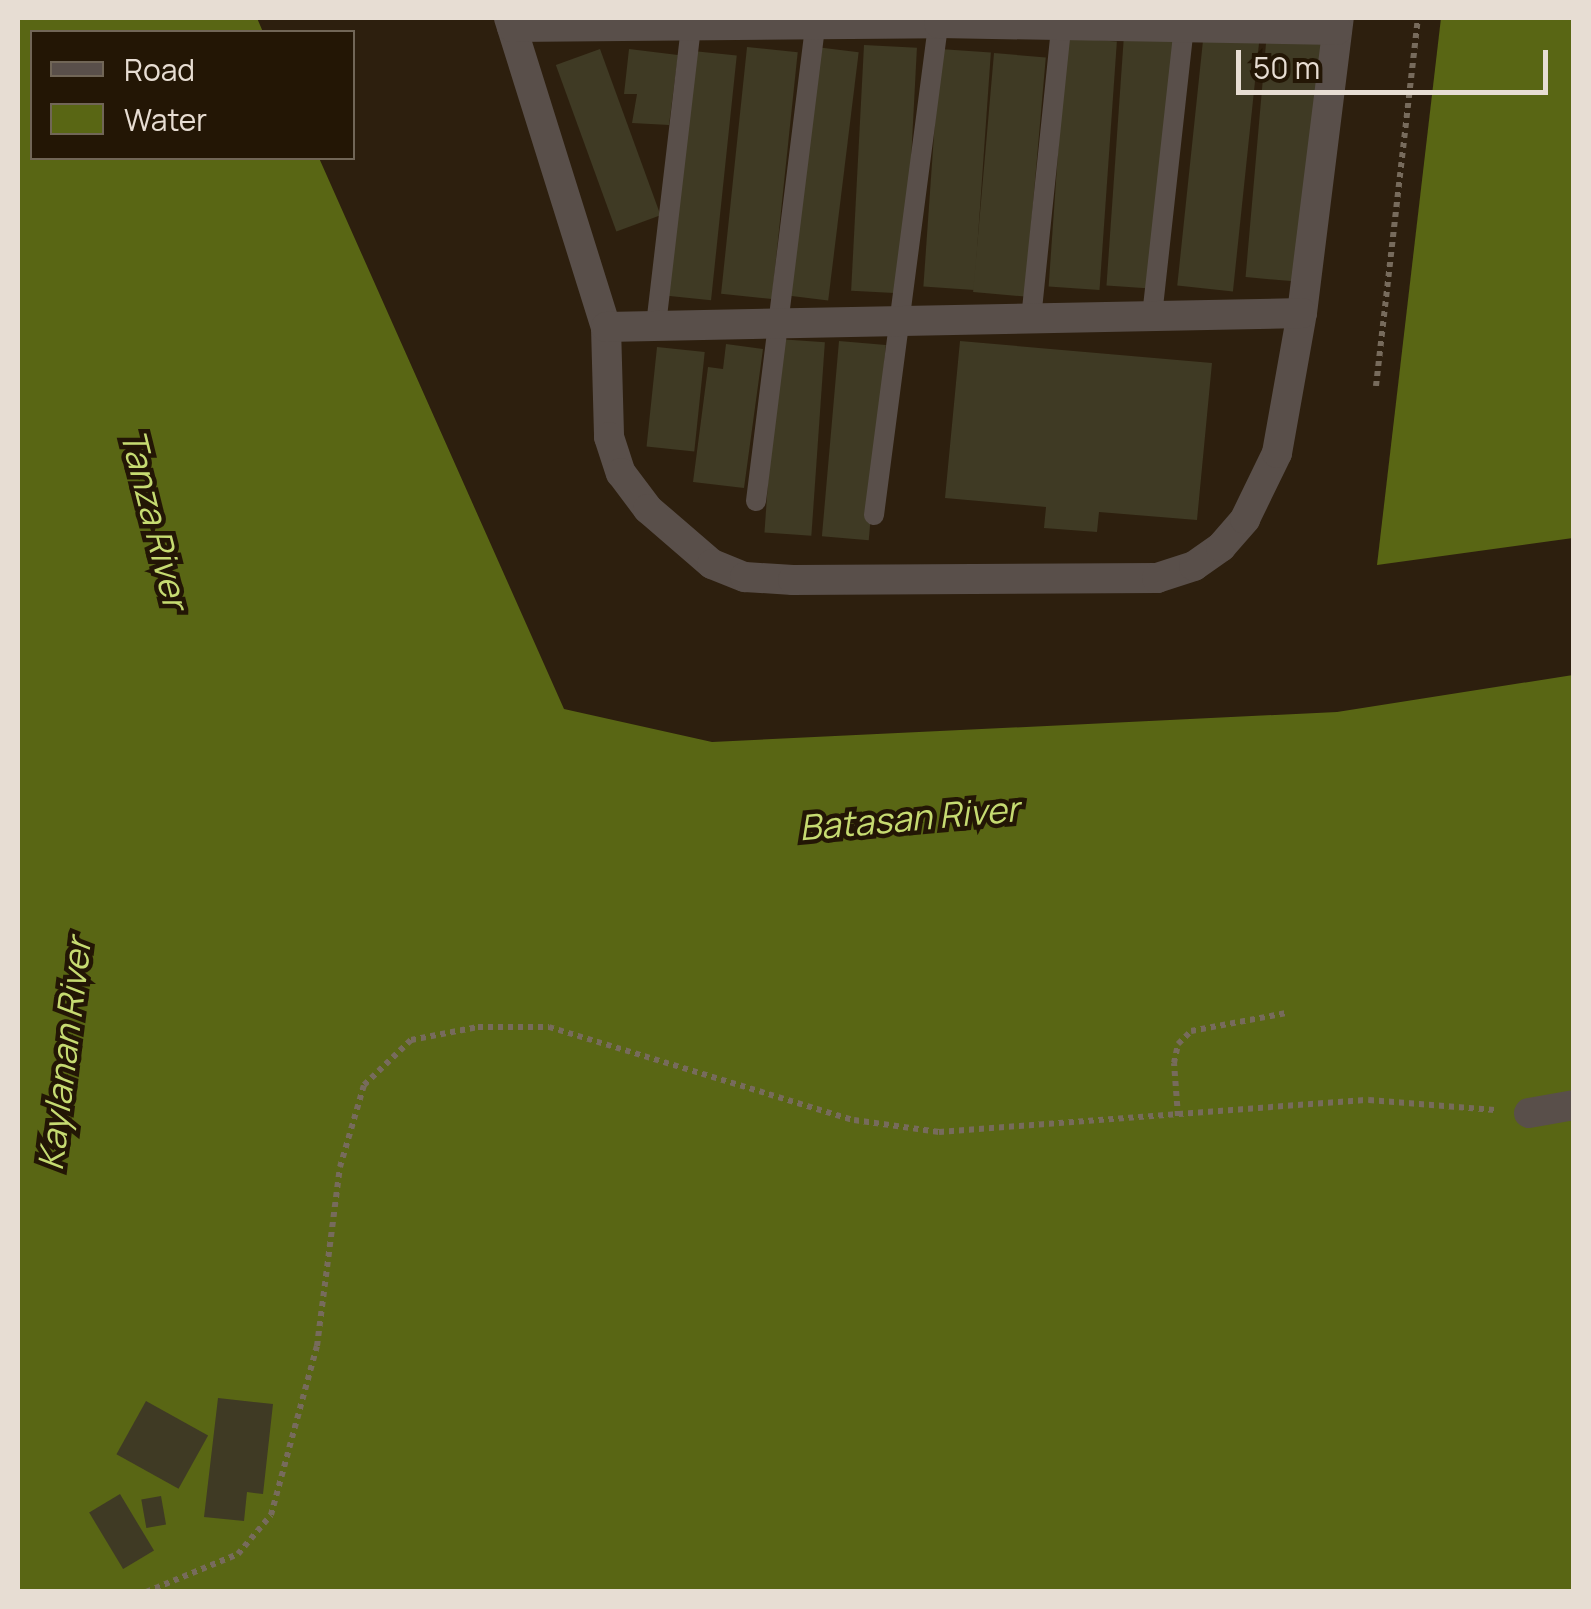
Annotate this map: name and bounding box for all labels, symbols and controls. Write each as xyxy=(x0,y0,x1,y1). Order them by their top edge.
legend xyxy=(30,30,355,160)
scale bar xyxy=(1241,30,1554,92)
text: 50 m xyxy=(1253,47,1320,88)
text: Road xyxy=(124,49,195,90)
text: Water xyxy=(124,99,207,140)
water label: Tanza River xyxy=(112,425,198,613)
water label: Batasan River xyxy=(797,787,1021,849)
water label: Kaylanan River xyxy=(29,935,99,1173)

